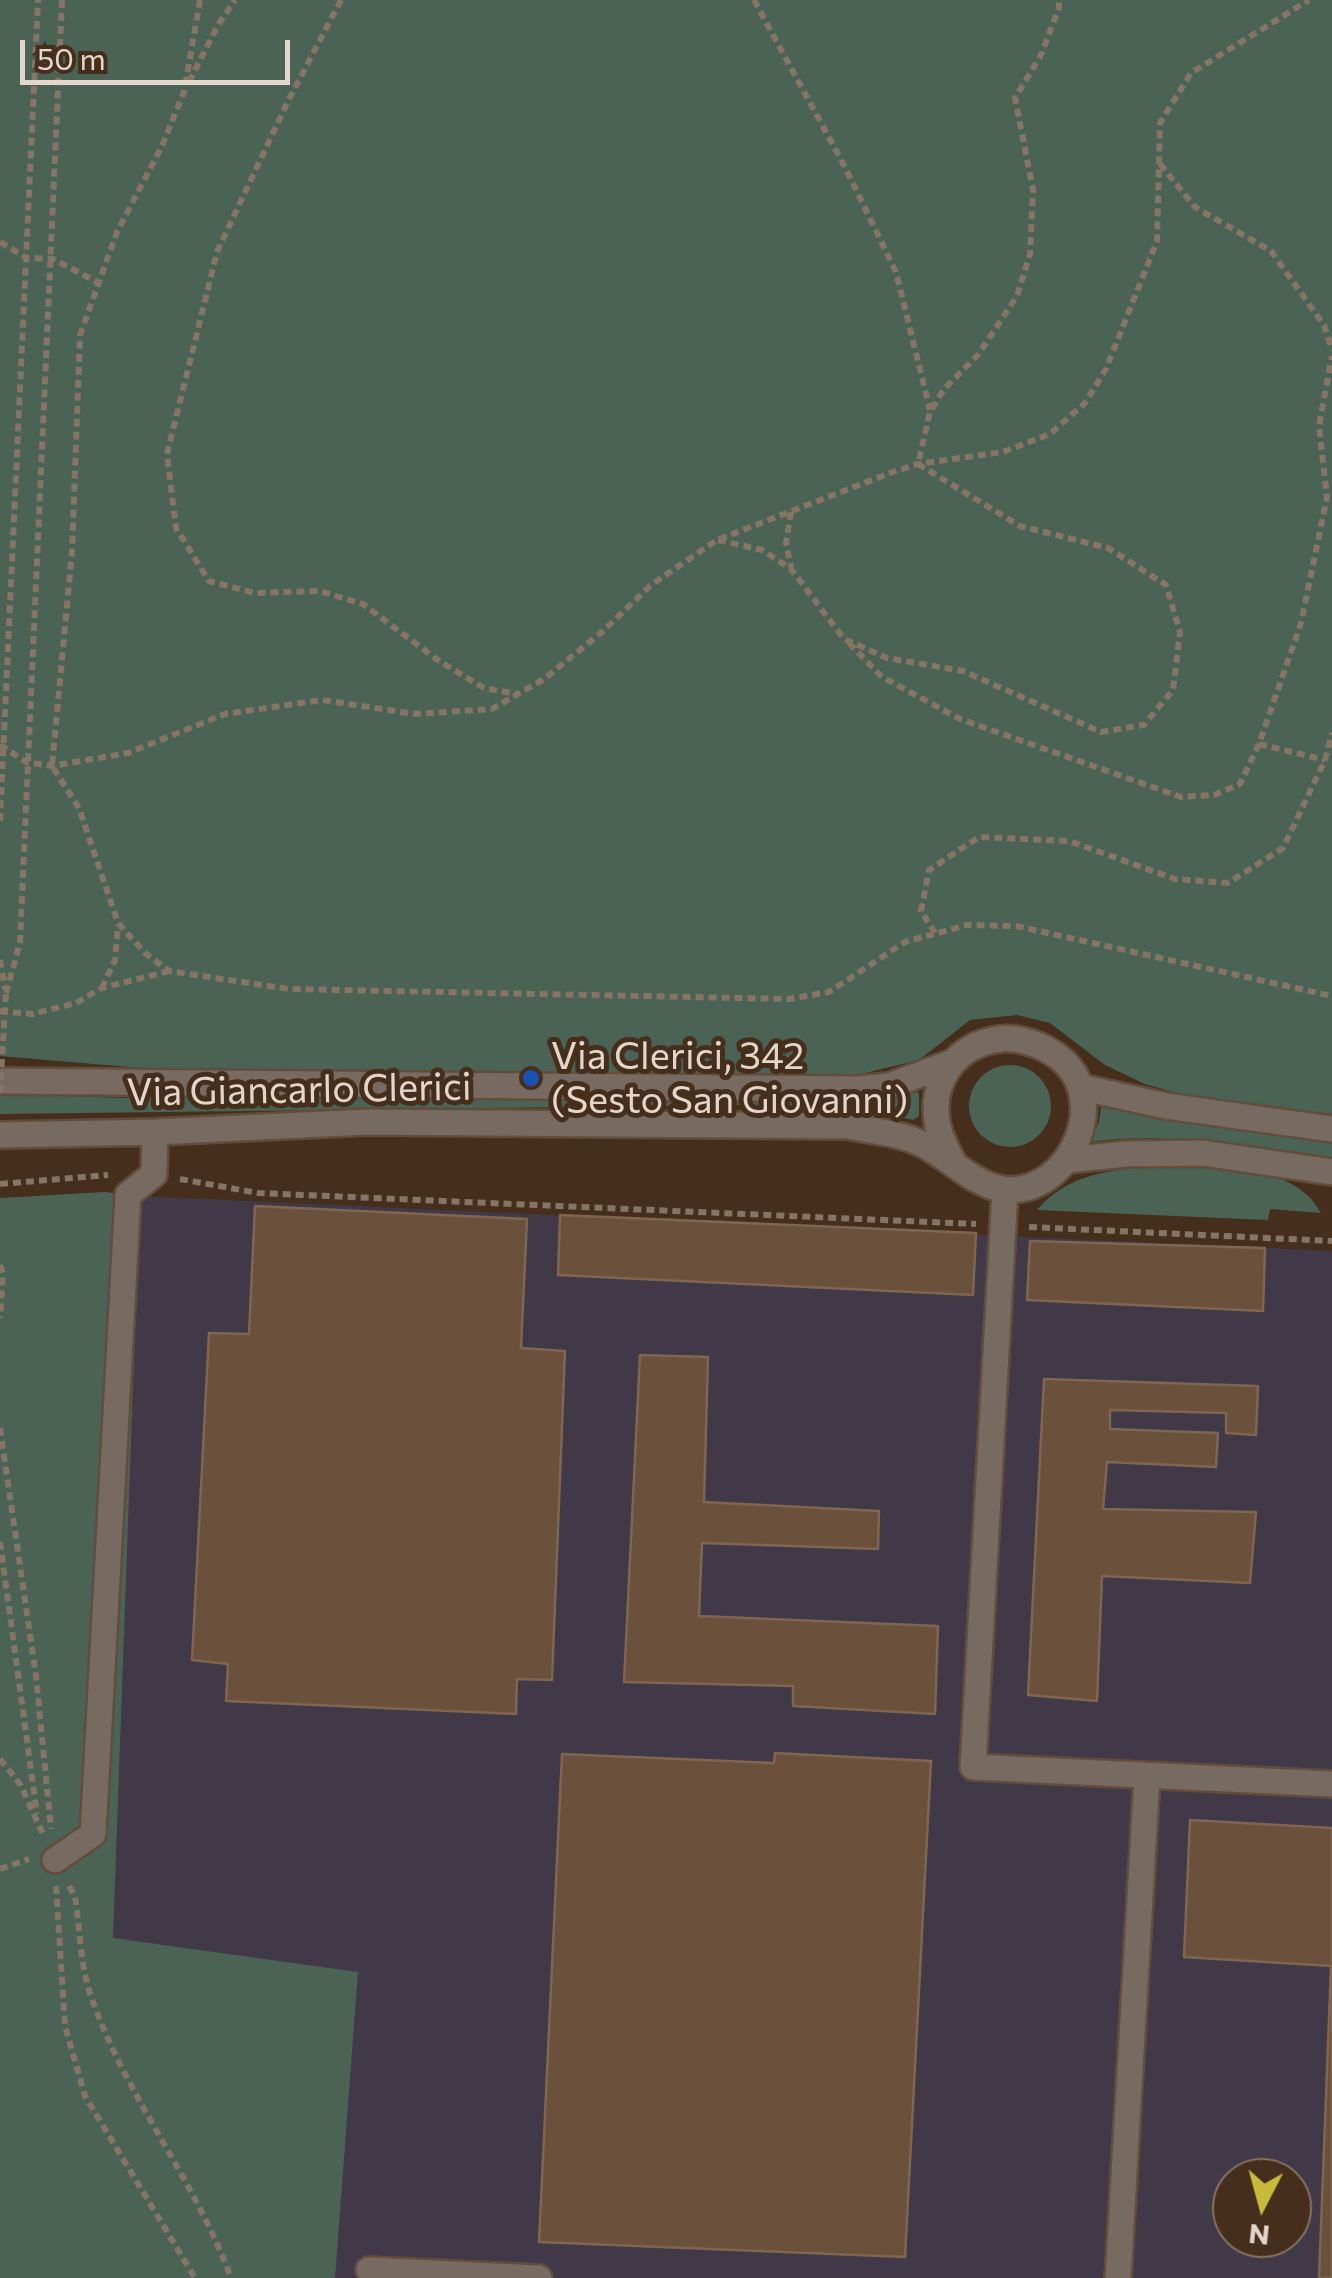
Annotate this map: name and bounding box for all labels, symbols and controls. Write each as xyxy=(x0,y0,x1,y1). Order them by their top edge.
scale bar xyxy=(25,20,295,82)
text: 50 m xyxy=(37,39,106,76)
place label: Via Clerici, 342 (Sesto San Giovanni) xyxy=(551,1033,908,1122)
street label: Via Giancarlo Clerici xyxy=(126,1064,472,1116)
marker: Via Clerici, 342 (Sesto San Giovanni) xyxy=(520,1067,542,1089)
north arrow xyxy=(1212,2158,1312,2258)
text: N xyxy=(1247,2218,1271,2254)

